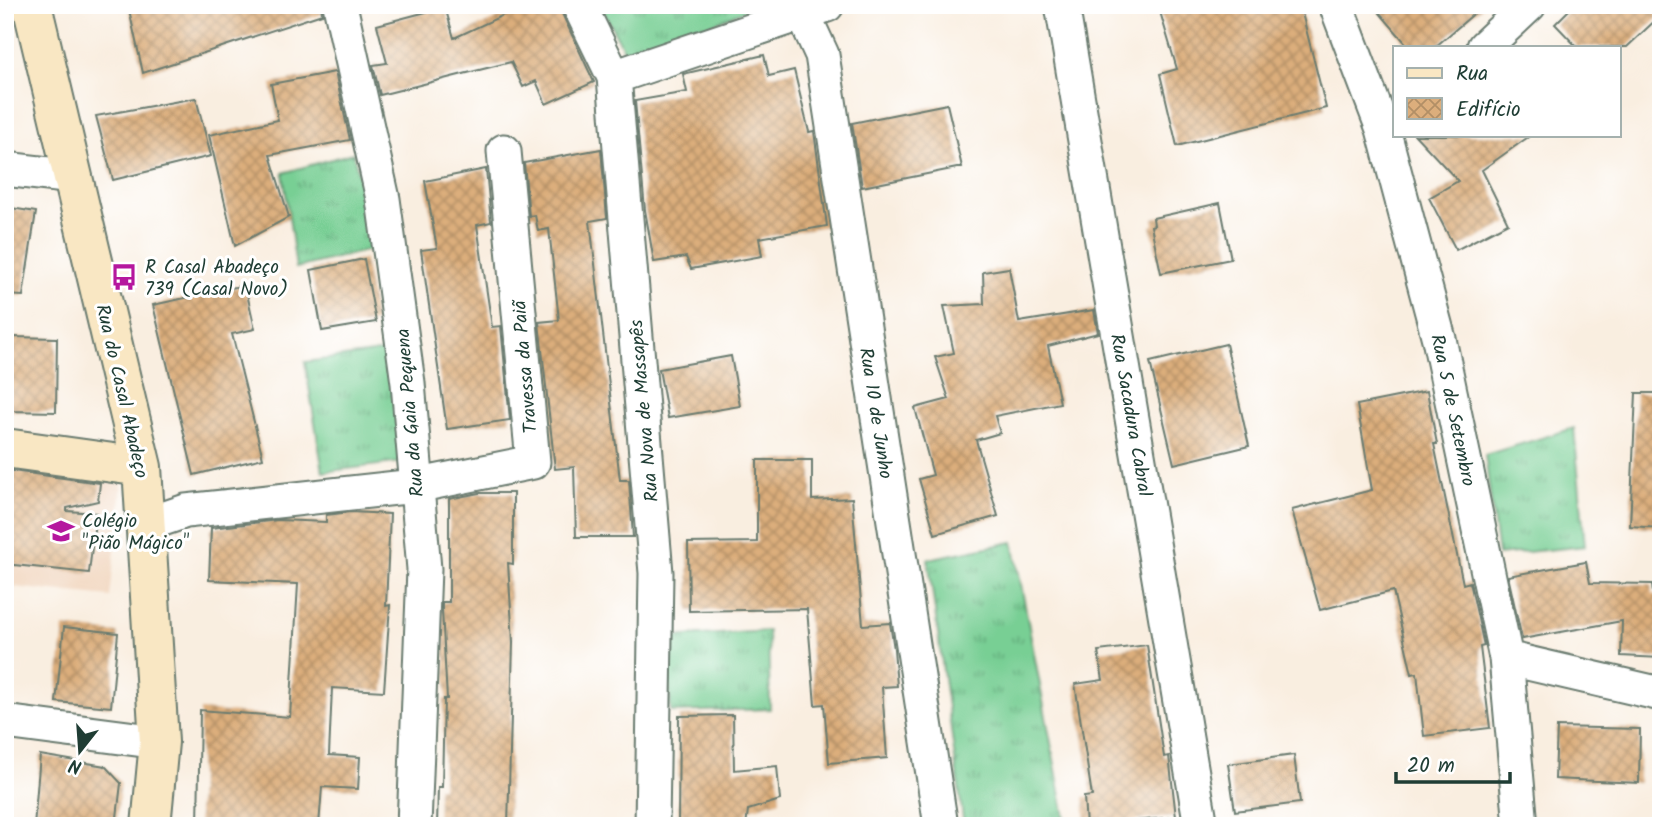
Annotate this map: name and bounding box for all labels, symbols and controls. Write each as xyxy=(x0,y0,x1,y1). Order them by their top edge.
legend xyxy=(1393,46,1620,136)
text: Rua xyxy=(1456,58,1488,91)
text: Edifício xyxy=(1456,94,1521,127)
place label: R Casal Abadeço 739 (Casal Novo) xyxy=(145,253,288,305)
bus stop icon: R Casal Abadeço 739 (Casal Novo) xyxy=(109,262,139,292)
street label: Travessa da Paiã xyxy=(505,297,547,435)
street label: Rua do Casal Abadeço xyxy=(86,302,156,481)
street label: Rua Nova de Massapês xyxy=(622,318,668,503)
street label: Rua da Gaia Pequena xyxy=(389,327,433,498)
street label: Rua Sacadura Cabral xyxy=(1101,332,1159,499)
street label: Rua 5 de Setembro xyxy=(1421,332,1483,489)
street label: Rua 10 de Junho xyxy=(850,346,900,481)
place label: Colégio "Pião Mágico" xyxy=(82,507,189,559)
school or university icon: Colégio "Pião Mágico" xyxy=(46,516,76,546)
north arrow xyxy=(46,716,116,786)
scale bar xyxy=(1396,740,1510,784)
text: N xyxy=(65,749,86,781)
text: 20 m xyxy=(1407,750,1455,783)

